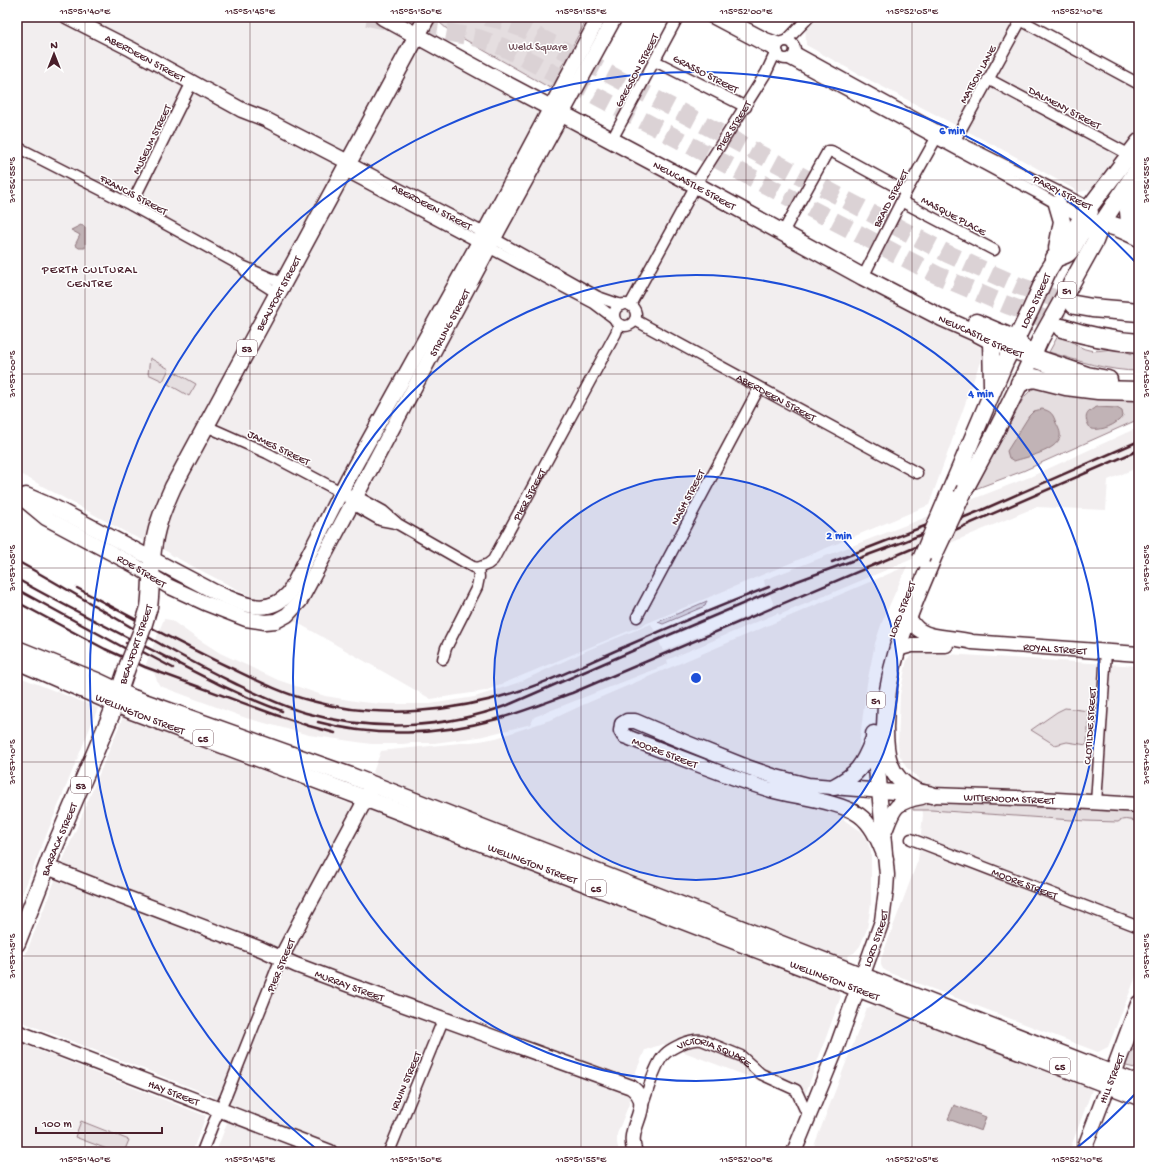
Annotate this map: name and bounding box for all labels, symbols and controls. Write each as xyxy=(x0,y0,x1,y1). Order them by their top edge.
text: 115°51'40"E xyxy=(59,6,111,18)
text: 115°51'45"E xyxy=(224,6,276,18)
text: 115°51'50"E xyxy=(390,6,442,18)
text: 115°51'55"E xyxy=(555,6,607,18)
text: 115°52'00"E xyxy=(719,6,773,18)
text: 115°52'05"E xyxy=(885,6,939,18)
text: 115°52'10"E xyxy=(1051,6,1103,18)
street label: GREGSON STREET xyxy=(613,32,662,110)
street label: ABERDEEN STREET xyxy=(102,33,187,86)
north arrow xyxy=(34,34,74,74)
text: N xyxy=(50,40,58,52)
park label: Weld Square xyxy=(508,42,568,54)
street label: MATSON LANE xyxy=(958,43,1000,106)
street label: GRASSO STREET xyxy=(670,53,740,97)
street label: DALMENY STREET xyxy=(1025,84,1103,133)
street label: PIER STREET xyxy=(714,99,755,155)
street label: MUSEUM STREET xyxy=(131,103,175,176)
text: 6 min xyxy=(939,125,965,139)
text: 31°56'55"S xyxy=(7,157,19,204)
text: 31°56'55"S xyxy=(1141,157,1153,204)
street label: NEWCASTLE STREET xyxy=(651,159,738,214)
street label: BRAID STREET xyxy=(871,167,912,231)
street label: FRANCIS STREET xyxy=(97,173,169,219)
street label: PARRY STREET xyxy=(1030,173,1094,214)
street label: ABERDEEN STREET xyxy=(389,182,474,234)
street label: MASQUE PLACE xyxy=(919,195,989,239)
street label: BEAUFORT STREET xyxy=(254,254,305,334)
district label: PERTH CULTURAL CENTRE xyxy=(41,264,138,292)
street label: LORD STREET xyxy=(1018,271,1055,331)
road number: 51 xyxy=(1058,282,1076,298)
street label: STIRLING STREET xyxy=(428,287,474,359)
street label: NEWCASTLE STREET xyxy=(936,313,1025,362)
road number: 53 xyxy=(237,340,257,356)
text: 31°57'00"S xyxy=(7,350,19,398)
text: 31°57'00"S xyxy=(1141,350,1153,398)
street label: ABERDEEN STREET xyxy=(734,372,818,425)
text: 4 min xyxy=(967,388,994,402)
street label: JAMES STREET xyxy=(245,429,312,469)
street label: PIER STREET xyxy=(511,467,550,524)
street label: NASH STREET xyxy=(669,468,709,528)
text: 2 min xyxy=(826,530,852,544)
text: 31°57'05"S xyxy=(7,544,19,592)
text: 31°57'05"S xyxy=(1141,544,1153,592)
street label: ROE STREET xyxy=(114,553,168,592)
street label: LORD STREET xyxy=(887,579,919,640)
street label: BEAUFORT STREET xyxy=(117,603,156,687)
street label: ROYAL STREET xyxy=(1023,642,1088,658)
centre of rings xyxy=(689,671,703,685)
street label: CLOTILDE STREET xyxy=(1082,686,1100,765)
street label: WELLINGTON STREET xyxy=(93,692,187,738)
road number: 51 xyxy=(867,692,885,708)
road number: 65 xyxy=(193,730,213,746)
street label: MOORE STREET xyxy=(630,736,699,772)
text: 31°57'10"S xyxy=(7,739,19,786)
text: 31°57'10"S xyxy=(1141,739,1153,786)
road number: 53 xyxy=(71,777,91,793)
street label: WITTENOOM STREET xyxy=(963,792,1056,808)
street label: BARRACK STREET xyxy=(40,801,81,879)
street label: WELLINGTON STREET xyxy=(486,842,579,888)
street label: MOORE STREET xyxy=(990,867,1059,903)
road number: 65 xyxy=(586,880,606,896)
street label: LORD STREET xyxy=(862,908,891,969)
text: 31°57'15"S xyxy=(7,933,19,979)
text: 31°57'15"S xyxy=(1141,933,1153,979)
street label: PIER STREET xyxy=(265,937,299,995)
street label: WELLINGTON STREET xyxy=(788,959,881,1004)
street label: MURRAY STREET xyxy=(313,969,386,1005)
street label: VICTORIA SQUARE xyxy=(674,1036,754,1071)
street label: IRWIN STREET xyxy=(389,1050,425,1113)
street label: HILL STREET xyxy=(1098,1051,1128,1105)
road number: 65 xyxy=(1050,1058,1070,1074)
street label: HAY STREET xyxy=(146,1079,201,1109)
scale bar xyxy=(36,1109,162,1135)
text: 100 m xyxy=(41,1118,72,1132)
text: 115°51'40"E xyxy=(59,1154,111,1166)
text: 115°51'45"E xyxy=(224,1154,276,1166)
text: 115°51'50"E xyxy=(390,1154,442,1166)
text: 115°51'55"E xyxy=(555,1154,607,1166)
text: 115°52'00"E xyxy=(719,1154,773,1166)
text: 115°52'05"E xyxy=(885,1154,939,1166)
text: 115°52'10"E xyxy=(1051,1154,1103,1166)

